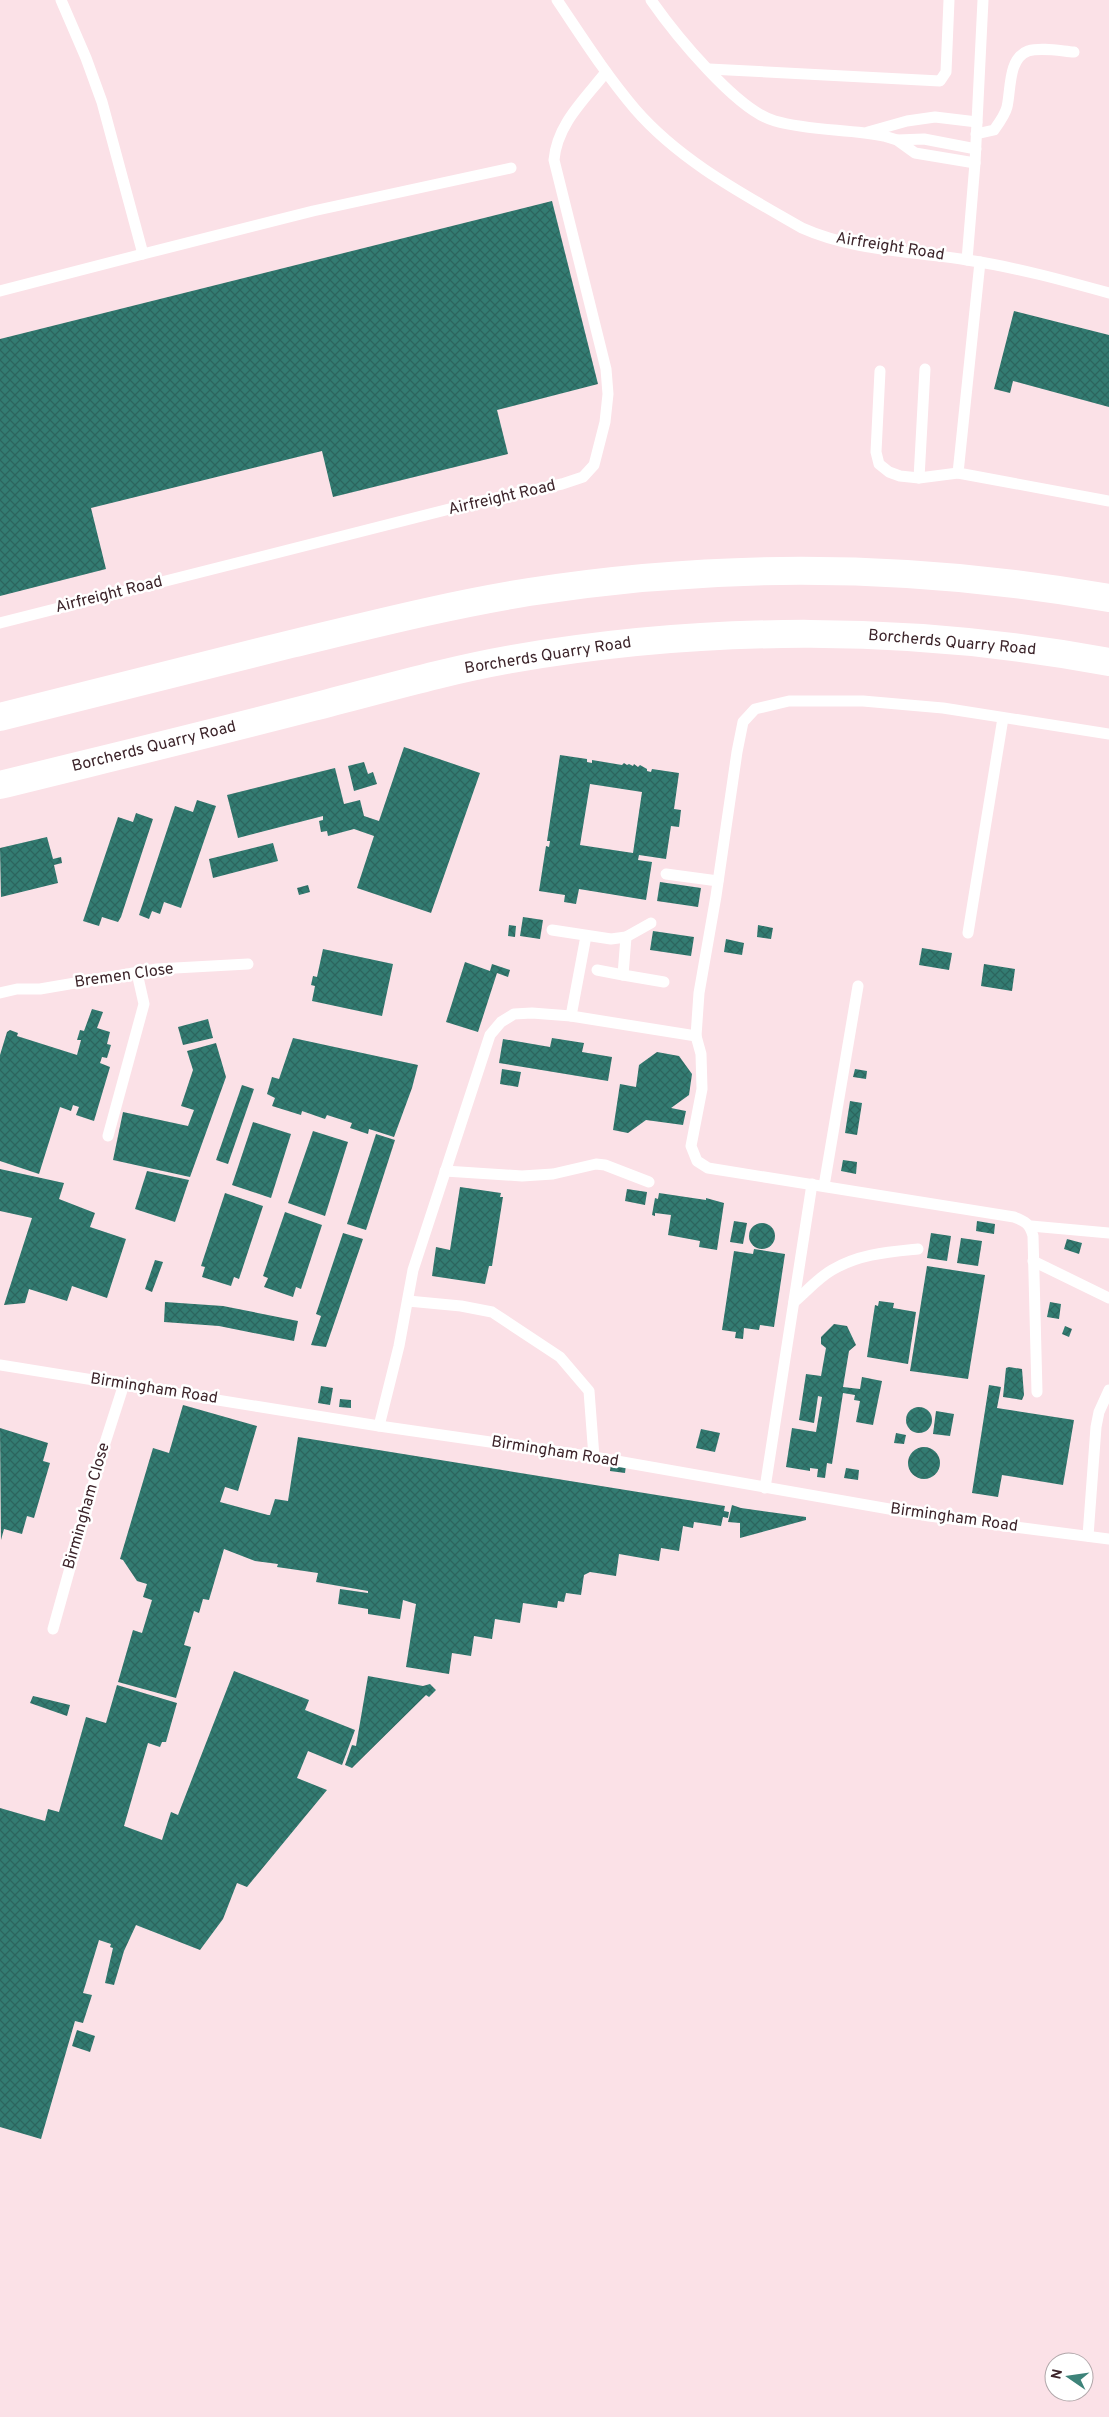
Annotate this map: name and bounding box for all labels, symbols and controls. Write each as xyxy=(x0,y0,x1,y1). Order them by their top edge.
street label: Airfreight Road xyxy=(834,229,946,265)
street label: Airfreight Road xyxy=(446,476,558,520)
street label: Airfreight Road xyxy=(53,572,165,618)
street label: Borcherds Quarry Road xyxy=(867,626,1037,660)
street label: Borcherds Quarry Road xyxy=(463,633,633,679)
street label: Borcherds Quarry Road xyxy=(70,717,238,777)
street label: Bremen Close xyxy=(73,959,175,993)
street label: Birmingham Road xyxy=(89,1369,219,1409)
street label: Birmingham Road xyxy=(490,1432,620,1472)
street label: Birmingham Close xyxy=(59,1440,115,1572)
street label: Birmingham Road xyxy=(889,1499,1019,1537)
north arrow xyxy=(1044,2352,1094,2402)
text: N xyxy=(1048,2368,1067,2381)

